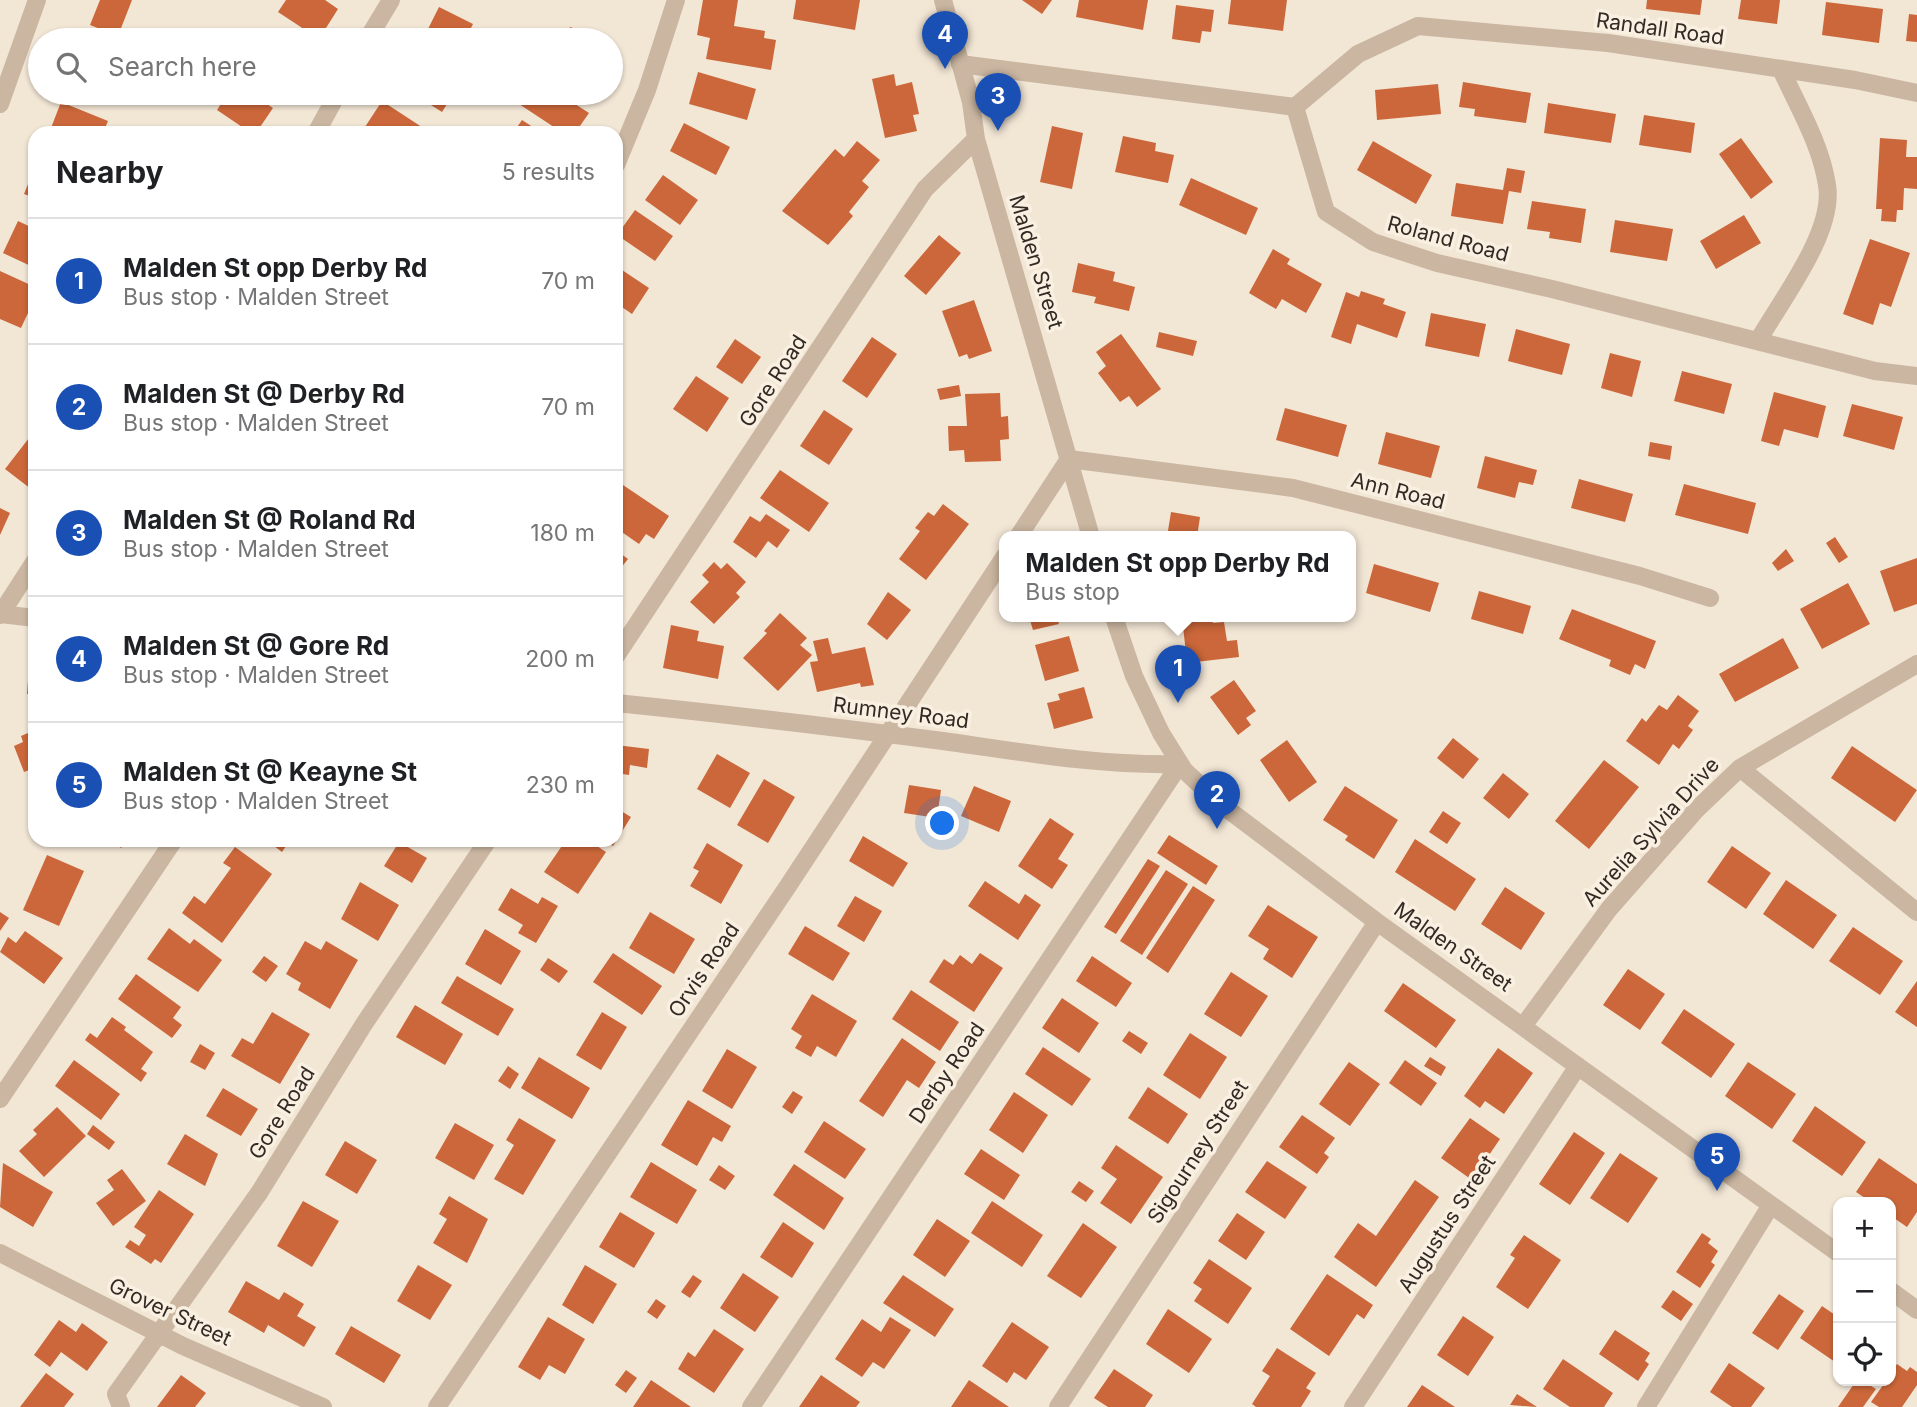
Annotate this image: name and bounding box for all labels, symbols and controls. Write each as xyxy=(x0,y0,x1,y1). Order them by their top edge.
street label: Randall Road xyxy=(1594,7,1726,50)
pin: 4 xyxy=(922,11,968,69)
search box xyxy=(28,28,623,105)
icon: search xyxy=(52,48,90,86)
text: Search here xyxy=(108,51,257,82)
pin: 3 xyxy=(975,73,1021,131)
text: Nearby xyxy=(56,154,164,190)
text: 5 results xyxy=(502,158,595,186)
street label: Malden Street xyxy=(1004,192,1069,332)
street label: Roland Road xyxy=(1385,210,1512,267)
text: Malden St opp Derby Rd xyxy=(123,252,427,283)
text: 1 xyxy=(74,267,84,295)
text: 70 m xyxy=(541,267,595,295)
text: Bus stop · Malden Street xyxy=(123,283,389,311)
street label: Gore Road xyxy=(734,330,812,431)
text: Malden St @ Derby Rd xyxy=(123,378,405,409)
text: 2 xyxy=(72,393,86,421)
text: 70 m xyxy=(541,393,595,421)
text: Bus stop · Malden Street xyxy=(123,409,389,437)
street label: Ann Road xyxy=(1349,467,1448,514)
text: Malden St @ Roland Rd xyxy=(123,504,416,535)
text: 3 xyxy=(72,519,86,547)
text: 180 m xyxy=(530,519,595,547)
popup xyxy=(999,531,1356,622)
text: Bus stop · Malden Street xyxy=(123,535,389,563)
text: Malden St opp Derby Rd xyxy=(1025,547,1330,578)
text: Bus stop xyxy=(1025,578,1120,606)
text: Malden St @ Gore Rd xyxy=(123,630,389,661)
text: 4 xyxy=(71,645,87,673)
text: 200 m xyxy=(525,645,595,673)
pin: 1 xyxy=(1155,645,1201,703)
text: Bus stop · Malden Street xyxy=(123,661,389,689)
street label: Rumney Road xyxy=(832,692,971,733)
street label: Aurelia Sylvia Drive xyxy=(1577,752,1724,911)
text: Malden St @ Keayne St xyxy=(123,756,417,787)
text: 5 xyxy=(72,771,86,799)
text: 230 m xyxy=(526,771,595,799)
pin: 2 xyxy=(1194,771,1240,829)
text: Bus stop · Malden Street xyxy=(123,787,389,815)
your location xyxy=(925,806,959,840)
street label: Malden Street xyxy=(1389,897,1517,997)
street label: Orvis Road xyxy=(663,918,744,1022)
street label: Derby Road xyxy=(904,1017,990,1128)
street label: Gore Road xyxy=(243,1062,320,1164)
street label: Sigourney Street xyxy=(1142,1075,1253,1228)
pin: 5 xyxy=(1694,1133,1740,1191)
street label: Augustus Street xyxy=(1393,1150,1500,1297)
map controls xyxy=(1833,1197,1896,1386)
button: + xyxy=(1833,1197,1896,1260)
button: − xyxy=(1833,1260,1896,1323)
street label: Grover Street xyxy=(105,1272,235,1351)
button: locate xyxy=(1833,1323,1896,1386)

